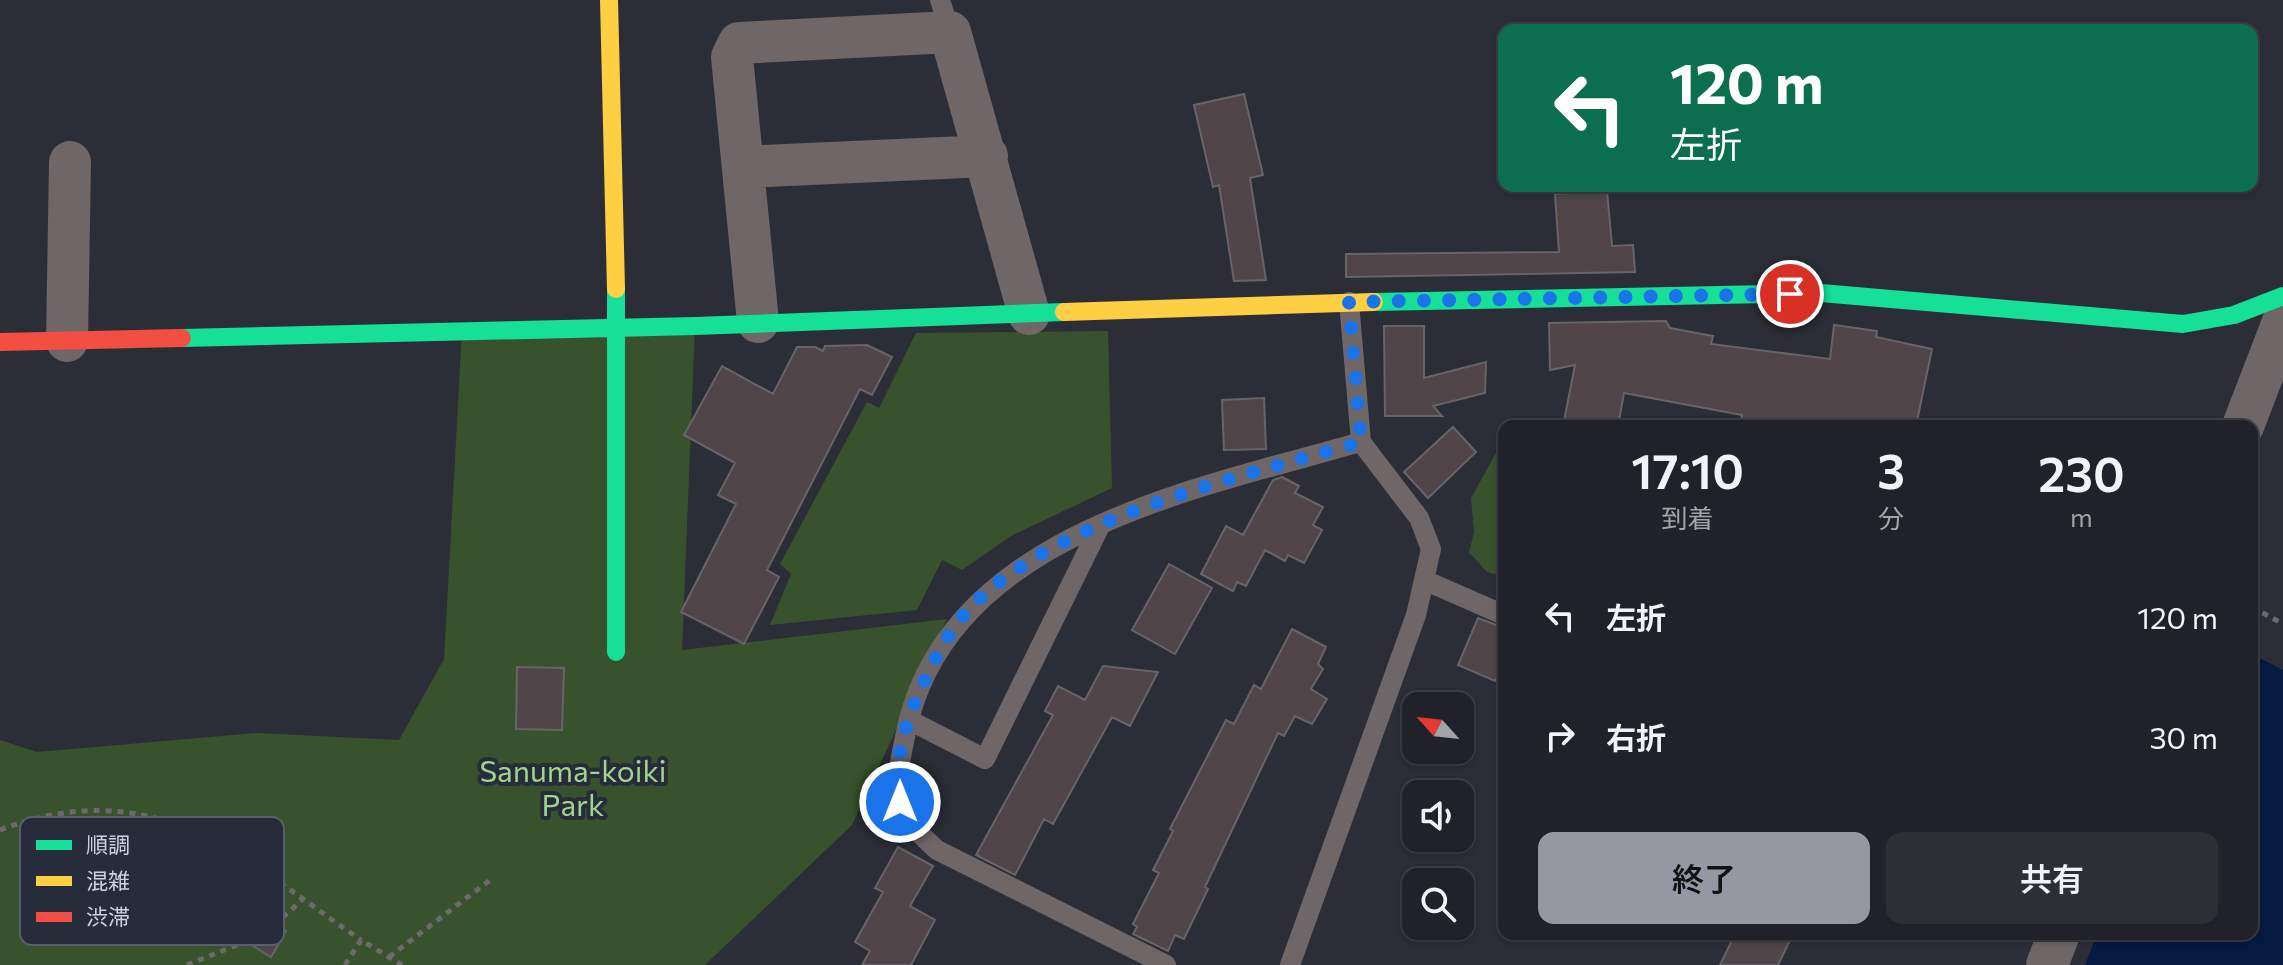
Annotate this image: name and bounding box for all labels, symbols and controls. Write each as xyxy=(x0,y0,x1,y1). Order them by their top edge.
text: 120 m xyxy=(1670,47,1824,116)
icon: left xyxy=(1538,56,1642,160)
text: 左折 xyxy=(1670,121,1742,165)
pin xyxy=(1756,260,1824,328)
icon: arrive xyxy=(1768,272,1812,316)
text: 17:10 xyxy=(1631,440,1744,499)
text: 3 xyxy=(1877,440,1905,499)
text: 230 xyxy=(2038,443,2125,502)
text: m xyxy=(2070,501,2093,532)
text: 到着 xyxy=(1662,502,1714,533)
text: 分 xyxy=(1878,502,1904,533)
icon: left xyxy=(1538,594,1582,638)
text: 左折 xyxy=(1606,598,1666,635)
text: 120 m xyxy=(2137,598,2218,635)
north arrow xyxy=(1402,692,1474,764)
map controls xyxy=(1402,692,1474,940)
icon: right xyxy=(1538,714,1582,758)
text: 右折 xyxy=(1606,718,1666,755)
text: 30 m xyxy=(2149,718,2218,755)
park label: Sanuma-koiki Park xyxy=(480,751,666,822)
position arrow xyxy=(858,760,942,844)
button: sound xyxy=(1402,780,1474,852)
legend xyxy=(20,817,284,945)
text: 順調 xyxy=(86,831,130,858)
button: 終了 xyxy=(1538,832,1870,924)
button: 共有 xyxy=(1886,832,2218,924)
text: 混雑 xyxy=(86,867,130,894)
button: search xyxy=(1402,868,1474,940)
text: 渋滞 xyxy=(86,903,130,930)

